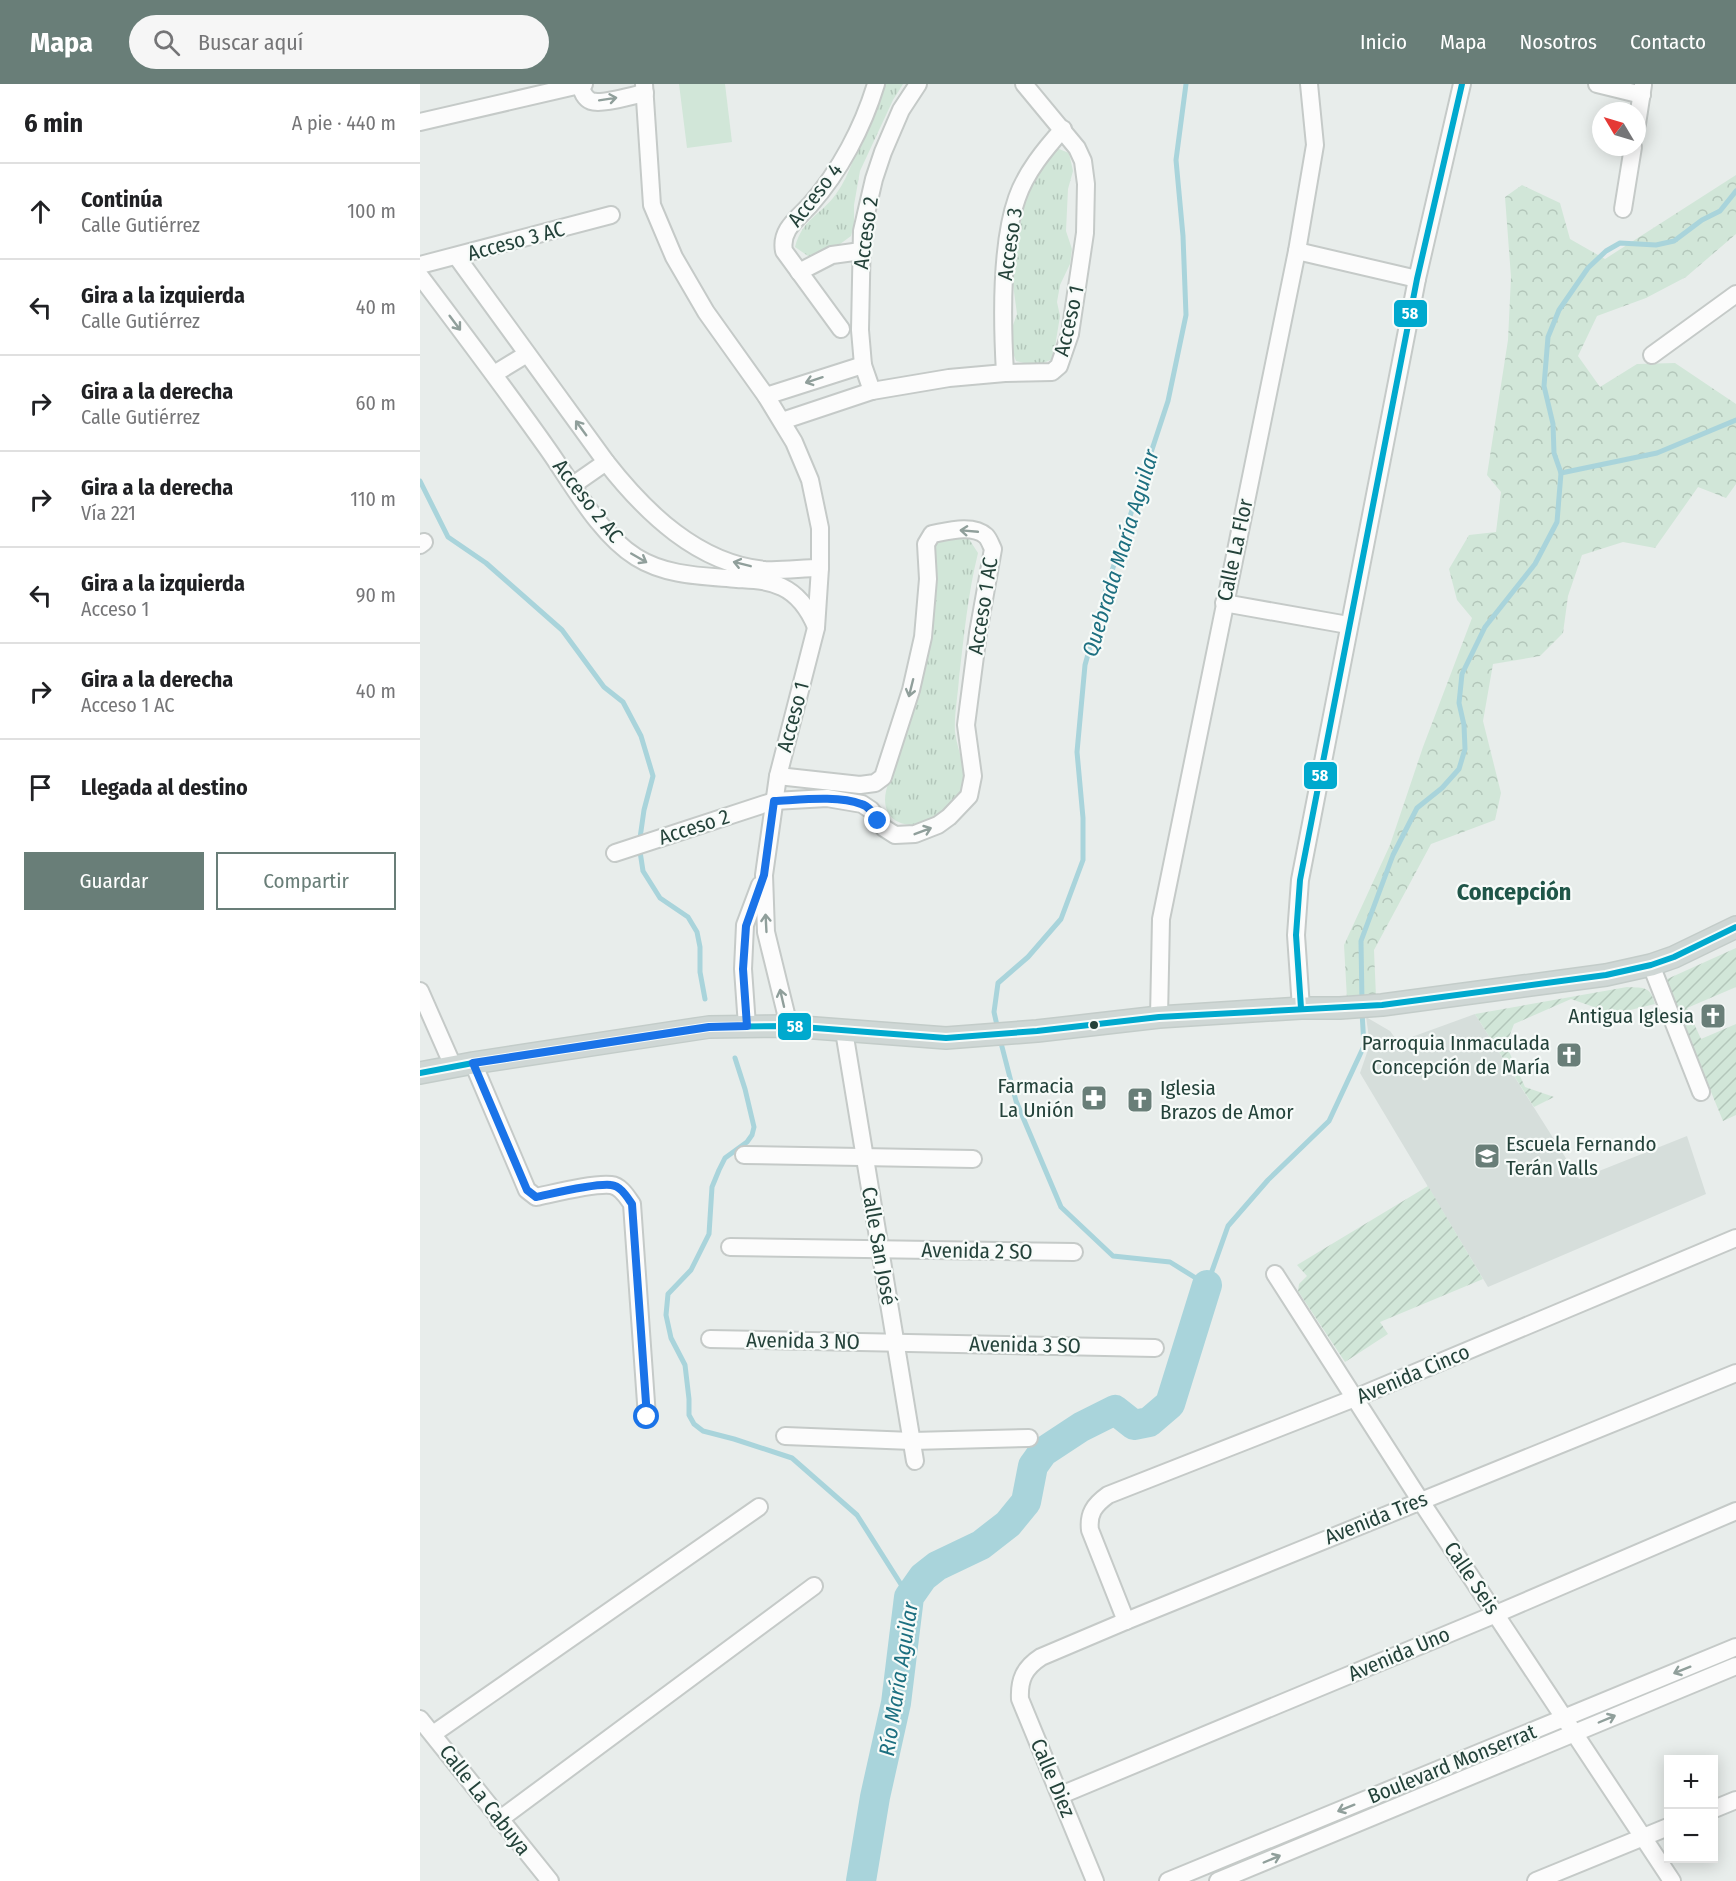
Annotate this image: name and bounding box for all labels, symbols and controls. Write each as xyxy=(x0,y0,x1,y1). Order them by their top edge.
search box xyxy=(129,15,549,69)
text: Mapa xyxy=(30,26,93,59)
icon: search xyxy=(150,26,183,59)
text: Buscar aquí xyxy=(198,29,303,56)
text: Inicio xyxy=(1360,29,1407,55)
text: Mapa xyxy=(1440,29,1487,55)
text: Nosotros xyxy=(1520,29,1597,55)
text: Contacto xyxy=(1630,29,1706,55)
one-way arrow xyxy=(598,94,618,105)
north arrow xyxy=(1592,102,1646,156)
text: 6 min xyxy=(24,108,83,139)
text: A pie · 440 m xyxy=(292,111,396,135)
street label: Acceso 4 xyxy=(782,158,848,232)
text: Continúa xyxy=(81,186,163,213)
icon: ahead xyxy=(24,195,57,228)
street label: Acceso 2 xyxy=(848,195,884,271)
text: 100 m xyxy=(347,199,396,223)
street label: Acceso 3 xyxy=(992,206,1028,282)
text: Calle Gutiérrez xyxy=(81,213,200,237)
street label: Acceso 3 AC xyxy=(465,215,568,266)
text: Gira a la izquierda xyxy=(81,282,245,309)
street label: Acceso 1 xyxy=(1048,283,1090,359)
icon: left xyxy=(24,291,57,324)
text: 40 m xyxy=(356,295,396,319)
line badge: 58 xyxy=(1393,299,1428,328)
text: 58 xyxy=(1402,304,1419,323)
text: Calle Gutiérrez xyxy=(81,309,200,333)
one-way arrow xyxy=(449,314,462,330)
one-way arrow xyxy=(805,375,824,386)
text: Gira a la derecha xyxy=(81,378,233,405)
icon: right xyxy=(24,387,57,420)
text: 60 m xyxy=(356,391,396,415)
text: Calle Gutiérrez xyxy=(81,405,200,429)
one-way arrow xyxy=(575,420,587,436)
water label: Quebrada María Aguilar xyxy=(1076,445,1165,660)
street label: Acceso 2 AC xyxy=(547,454,629,548)
text: Gira a la derecha xyxy=(81,474,233,501)
icon: right xyxy=(24,483,57,516)
text: 110 m xyxy=(350,487,396,511)
street label: Calle La Flor xyxy=(1211,496,1259,604)
text: Vía 221 xyxy=(81,501,136,525)
one-way arrow xyxy=(959,525,979,536)
one-way arrow xyxy=(630,552,647,564)
street label: Acceso 1 AC xyxy=(962,555,1004,657)
one-way arrow xyxy=(732,558,751,570)
text: Gira a la izquierda xyxy=(81,570,245,597)
icon: left xyxy=(24,579,57,612)
text: 90 m xyxy=(356,583,396,607)
text: Acceso 1 xyxy=(81,597,149,621)
text: Gira a la derecha xyxy=(81,666,233,693)
icon: right xyxy=(24,675,57,708)
text: 40 m xyxy=(356,679,396,703)
street label: Acceso 1 xyxy=(771,679,815,755)
one-way arrow xyxy=(905,679,917,698)
text: Acceso 1 AC xyxy=(81,693,175,717)
line badge: 58 xyxy=(1303,761,1338,790)
text: 58 xyxy=(1312,766,1329,785)
icon: arrive xyxy=(24,771,57,804)
text: Llegada al destino xyxy=(81,774,248,801)
street label: Acceso 2 xyxy=(655,803,733,851)
route end xyxy=(864,807,890,833)
one-way arrow xyxy=(913,825,932,836)
button: Guardar xyxy=(24,852,204,910)
button: Compartir xyxy=(216,852,396,910)
district label: Concepción xyxy=(1457,878,1571,906)
one-way arrow xyxy=(760,913,771,933)
one-way arrow xyxy=(776,988,787,1008)
church icon: Antigua Iglesia xyxy=(1698,1001,1728,1031)
place label: Antigua Iglesia xyxy=(1568,1003,1694,1029)
line badge: 58 xyxy=(777,1012,812,1041)
text: 58 xyxy=(787,1017,804,1036)
unlabelled marker xyxy=(1088,1019,1100,1031)
place label: Parroquia Inmaculada Concepción de María xyxy=(1362,1030,1550,1080)
church icon: Parroquia Inmaculada Concepción de María xyxy=(1554,1040,1584,1070)
place label: Farmacia La Unión xyxy=(997,1073,1074,1123)
place label: Iglesia Brazos de Amor xyxy=(1160,1075,1294,1125)
pharmacy icon: Farmacia La Unión xyxy=(1079,1083,1109,1113)
church icon: Iglesia Brazos de Amor xyxy=(1125,1085,1155,1115)
place label: Escuela Fernando Terán Valls xyxy=(1506,1131,1656,1181)
school or university icon: Escuela Fernando Terán Valls xyxy=(1472,1141,1502,1171)
street label: Calle San José xyxy=(856,1185,902,1307)
street label: Avenida 2 SO xyxy=(921,1237,1033,1265)
street label: Avenida 3 NO xyxy=(746,1327,860,1355)
street label: Avenida 3 SO xyxy=(969,1331,1081,1359)
street label: Avenida Cinco xyxy=(1353,1339,1473,1409)
route start xyxy=(633,1403,659,1429)
street label: Avenida Tres xyxy=(1321,1486,1431,1550)
street label: Calle Seis xyxy=(1438,1537,1506,1619)
water label: Río María Aguilar xyxy=(873,1599,924,1758)
street label: Avenida Uno xyxy=(1344,1621,1454,1687)
one-way arrow xyxy=(1673,1665,1692,1676)
one-way arrow xyxy=(1598,1713,1616,1724)
street label: Boulevard Monserrat xyxy=(1364,1718,1540,1810)
street label: Calle Diez xyxy=(1025,1735,1081,1821)
street label: Calle La Cabuya xyxy=(434,1739,536,1861)
map controls xyxy=(1664,1755,1718,1863)
button: + xyxy=(1664,1755,1718,1809)
one-way arrow xyxy=(1337,1803,1356,1814)
button: − xyxy=(1664,1809,1718,1863)
one-way arrow xyxy=(1262,1853,1281,1864)

